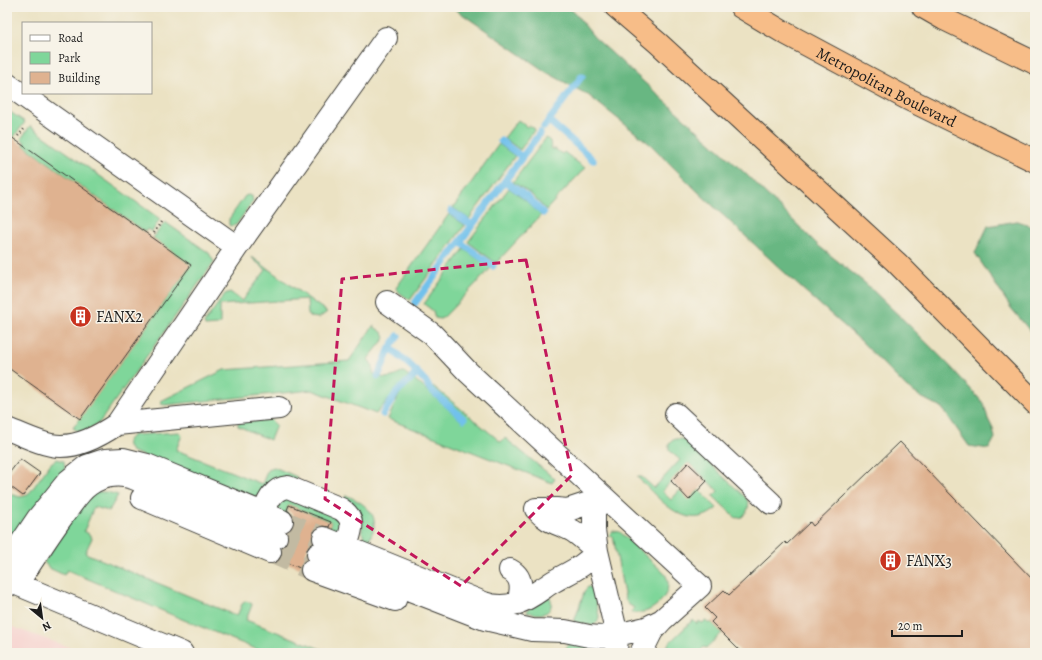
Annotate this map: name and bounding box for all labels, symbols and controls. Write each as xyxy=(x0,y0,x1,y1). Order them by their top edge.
legend xyxy=(22,22,152,94)
text: Road xyxy=(58,30,84,46)
street label: Metropolitan Boulevard xyxy=(812,42,960,133)
text: Park xyxy=(58,50,81,66)
text: Building xyxy=(58,70,100,86)
building icon: FANX2 xyxy=(68,303,94,329)
place label: FANX2 xyxy=(96,306,143,328)
building icon: FANX3 xyxy=(877,547,903,573)
place label: FANX3 xyxy=(906,550,952,572)
north arrow xyxy=(22,598,62,638)
scale bar xyxy=(892,612,962,638)
text: N xyxy=(39,618,54,635)
text: 20 m xyxy=(898,618,922,634)

